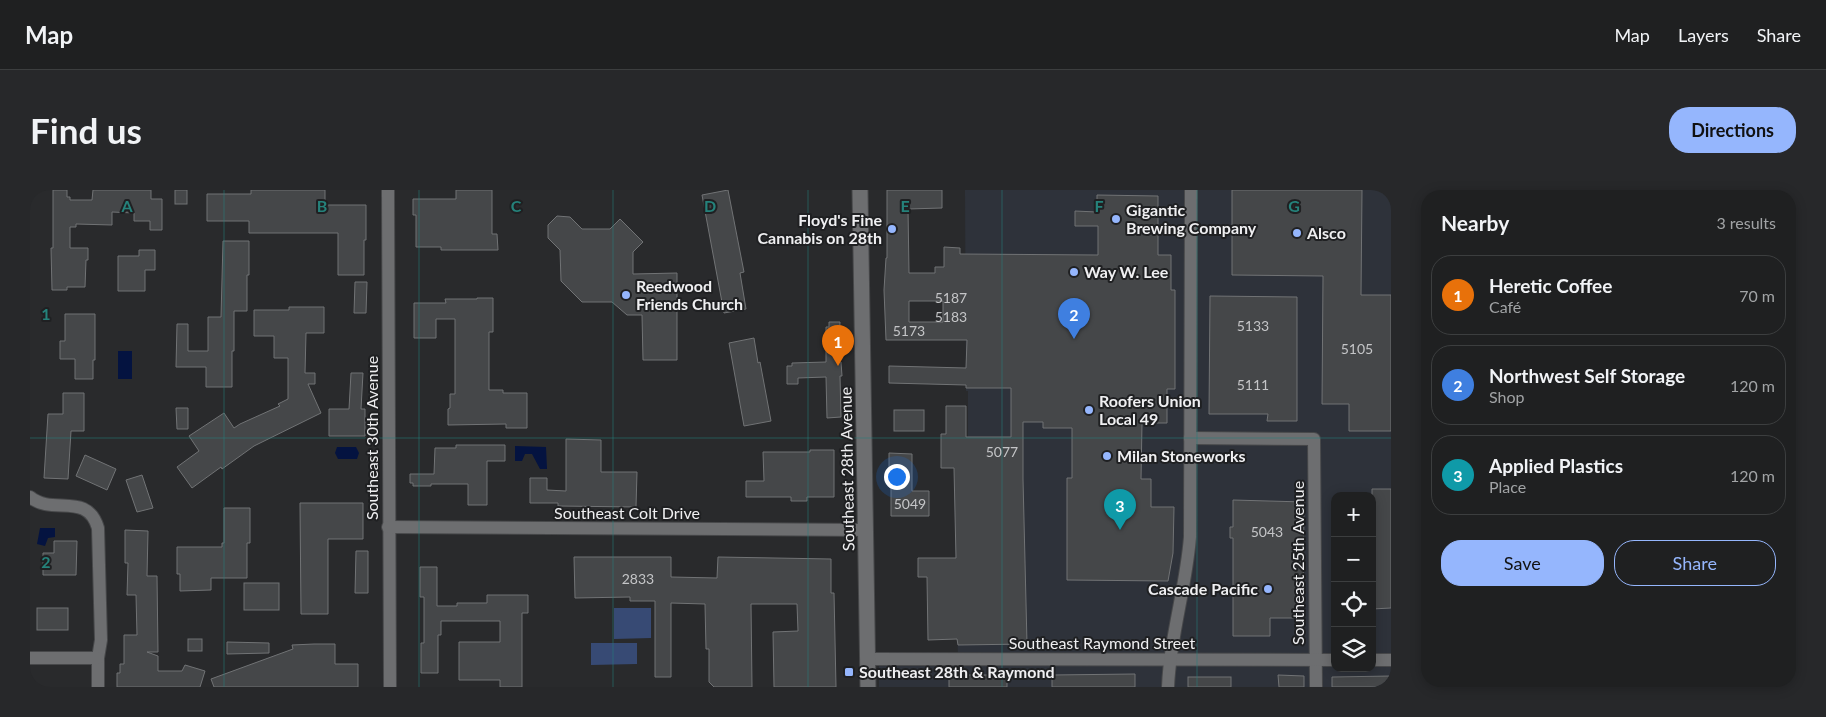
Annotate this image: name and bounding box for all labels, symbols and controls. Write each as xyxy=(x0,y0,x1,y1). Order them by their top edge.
text: Map xyxy=(25,20,73,49)
text: Map xyxy=(1614,24,1650,46)
text: Layers xyxy=(1678,24,1729,46)
text: Share xyxy=(1757,24,1801,46)
button: Directions xyxy=(1669,107,1796,153)
text: Find us xyxy=(30,109,142,151)
text: A xyxy=(120,196,133,215)
text: B xyxy=(317,196,327,215)
text: C xyxy=(511,196,522,215)
text: D xyxy=(704,196,716,215)
text: E xyxy=(900,196,910,215)
text: F xyxy=(1094,196,1104,215)
text: G xyxy=(1288,196,1300,215)
place label: Gigantic Brewing Company xyxy=(1126,200,1257,237)
place label: Floyd's Fine Cannabis on 28th xyxy=(757,210,882,247)
text: Nearby xyxy=(1441,210,1509,235)
marker: Gigantic Brewing Company xyxy=(1110,213,1122,225)
text: 3 results xyxy=(1716,213,1776,232)
marker: Floyd's Fine Cannabis on 28th xyxy=(886,223,898,235)
place label: Alsco xyxy=(1306,223,1346,242)
marker: Alsco xyxy=(1291,227,1303,239)
place label: Way W. Lee xyxy=(1084,262,1169,281)
marker: Way W. Lee xyxy=(1068,266,1080,278)
text: Heretic Coffee xyxy=(1489,274,1612,297)
place label: Reedwood Friends Church xyxy=(636,276,743,313)
text: 1 xyxy=(1453,286,1463,305)
text: 70 m xyxy=(1739,286,1775,305)
marker: Reedwood Friends Church xyxy=(620,289,632,301)
house number: 5187 xyxy=(935,289,967,306)
text: Café xyxy=(1489,297,1521,316)
pin: 2 xyxy=(1058,298,1090,339)
text: 1 xyxy=(41,304,51,323)
house number: 5183 xyxy=(935,308,967,325)
house number: 5133 xyxy=(1237,317,1269,334)
house number: 5173 xyxy=(893,322,925,339)
pin: 1 xyxy=(822,325,854,366)
house number: 5105 xyxy=(1341,340,1373,357)
street label: Southeast 30th Avenue xyxy=(362,356,381,520)
text: Northwest Self Storage xyxy=(1489,364,1685,387)
house number: 5111 xyxy=(1237,376,1269,393)
text: 2 xyxy=(1453,376,1463,395)
text: 120 m xyxy=(1730,376,1775,395)
street label: Southeast 28th Avenue xyxy=(836,387,857,551)
text: Shop xyxy=(1489,387,1525,406)
place label: Roofers Union Local 49 xyxy=(1099,391,1201,428)
marker: Roofers Union Local 49 xyxy=(1083,404,1095,416)
house number: 5077 xyxy=(986,443,1018,460)
place label: Milan Stoneworks xyxy=(1117,446,1246,465)
marker: Milan Stoneworks xyxy=(1101,450,1113,462)
text: Applied Plastics xyxy=(1489,454,1623,477)
your location xyxy=(884,464,910,490)
text: 3 xyxy=(1453,466,1463,485)
text: 120 m xyxy=(1730,466,1775,485)
text: Place xyxy=(1489,477,1526,496)
street label: Southeast 25th Avenue xyxy=(1288,481,1307,645)
pin: 3 xyxy=(1104,489,1136,530)
map controls xyxy=(1331,492,1376,672)
button: + xyxy=(1331,492,1376,537)
house number: 5049 xyxy=(894,495,926,512)
street label: Southeast Colt Drive xyxy=(554,503,700,522)
house number: 5043 xyxy=(1251,523,1283,540)
button: − xyxy=(1331,537,1376,582)
button: Save xyxy=(1441,540,1604,586)
button: Share xyxy=(1614,540,1776,586)
text: 2 xyxy=(41,552,51,571)
house number: 2833 xyxy=(622,570,654,587)
place label: Cascade Pacific xyxy=(1148,579,1258,598)
button: locate xyxy=(1331,582,1376,627)
marker: Cascade Pacific xyxy=(1262,583,1274,595)
button: layers xyxy=(1331,627,1376,672)
street label: Southeast Raymond Street xyxy=(1009,633,1196,652)
place label: Southeast 28th & Raymond xyxy=(859,662,1055,681)
marker: Southeast 28th & Raymond xyxy=(843,666,855,678)

